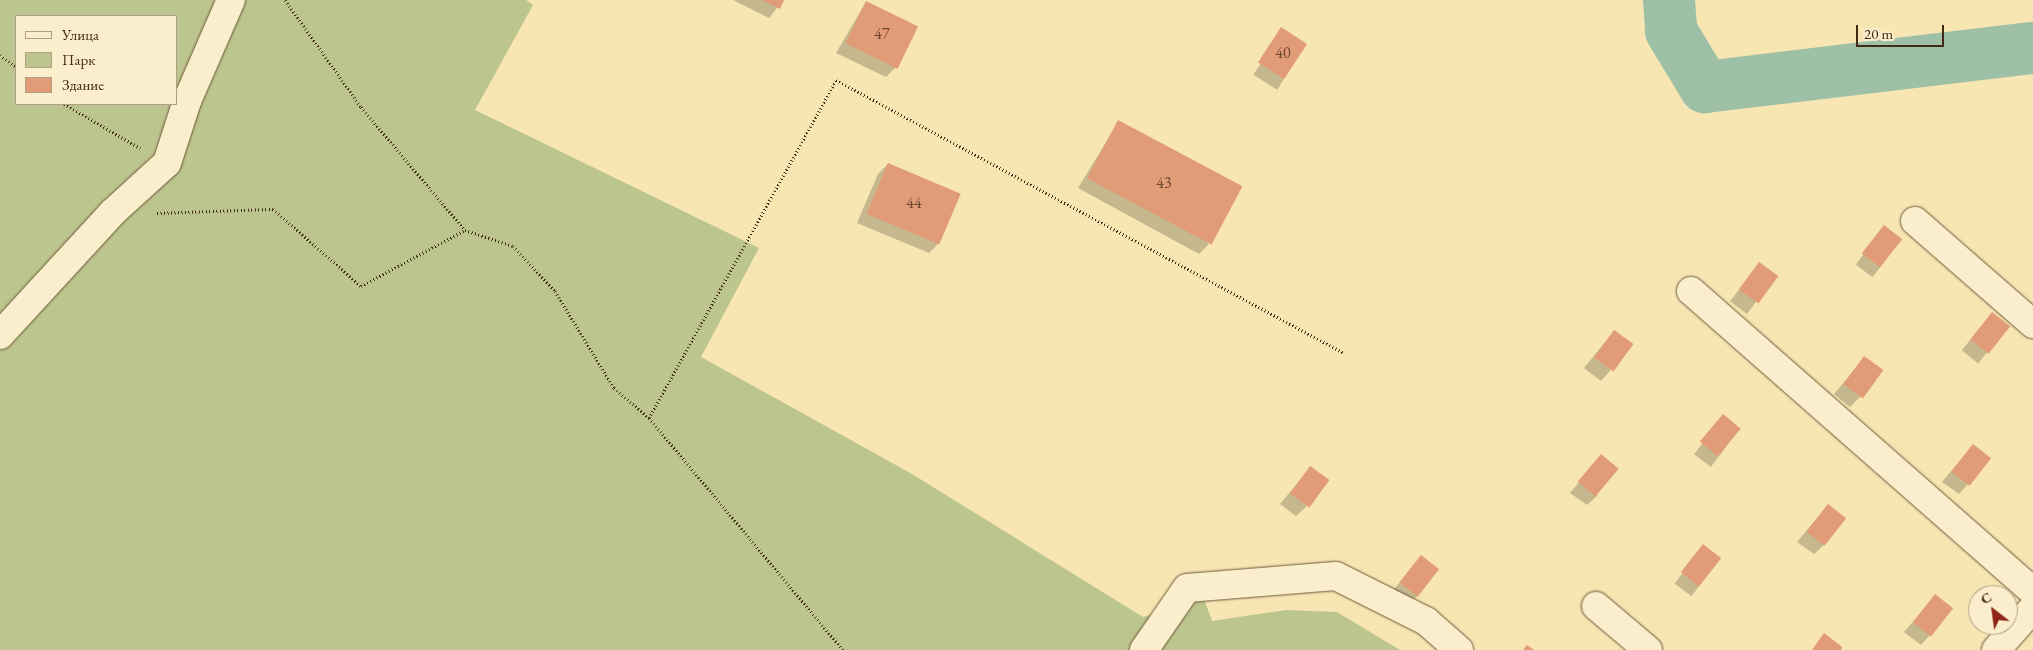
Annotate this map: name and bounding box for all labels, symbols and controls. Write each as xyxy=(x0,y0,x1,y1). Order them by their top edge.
legend xyxy=(15,15,178,105)
scale bar xyxy=(1858,15,1946,47)
house number: 47 xyxy=(874,24,890,44)
text: 20 m xyxy=(1864,24,1893,43)
text: Улица xyxy=(62,25,99,44)
house number: 40 xyxy=(1275,43,1291,63)
text: Парк xyxy=(62,50,95,69)
text: Здание xyxy=(62,75,104,94)
house number: 43 xyxy=(1156,173,1172,193)
house number: 44 xyxy=(906,193,922,213)
north arrow xyxy=(1968,585,2018,635)
text: С xyxy=(1977,588,1995,608)

